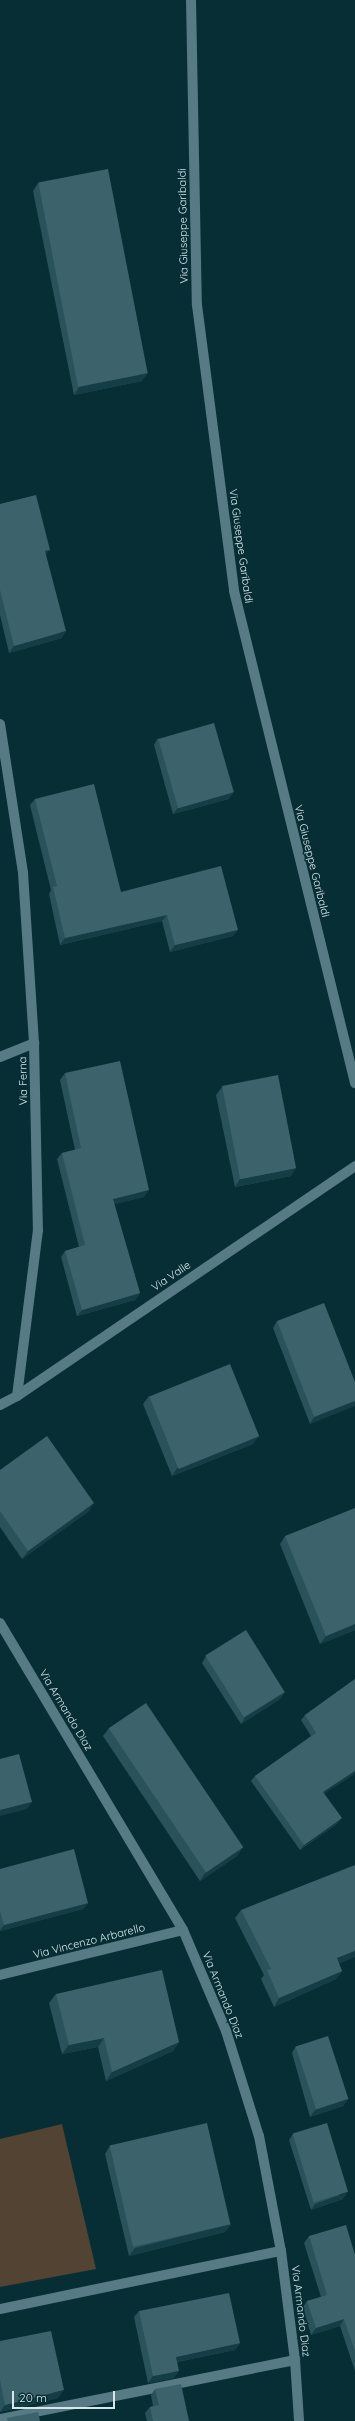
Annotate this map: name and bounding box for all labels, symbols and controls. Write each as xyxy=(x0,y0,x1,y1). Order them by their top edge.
street label: Via Giuseppe Garibaldi xyxy=(175,168,191,284)
street label: Via Giuseppe Garibaldi xyxy=(226,488,256,604)
street label: Via Giuseppe Garibaldi xyxy=(292,803,332,919)
street label: Via Ferna xyxy=(16,1056,30,1106)
street label: Via Valle xyxy=(149,1258,193,1294)
street label: Via Armando Diaz xyxy=(37,1667,95,1753)
street label: Via Vincenzo Arbarello xyxy=(32,1921,146,1961)
street label: Via Armando Diaz xyxy=(200,1950,246,2040)
street label: Via Armando Diaz xyxy=(289,2264,313,2358)
scale bar xyxy=(14,2383,117,2409)
text: 20 m xyxy=(19,2390,47,2405)

